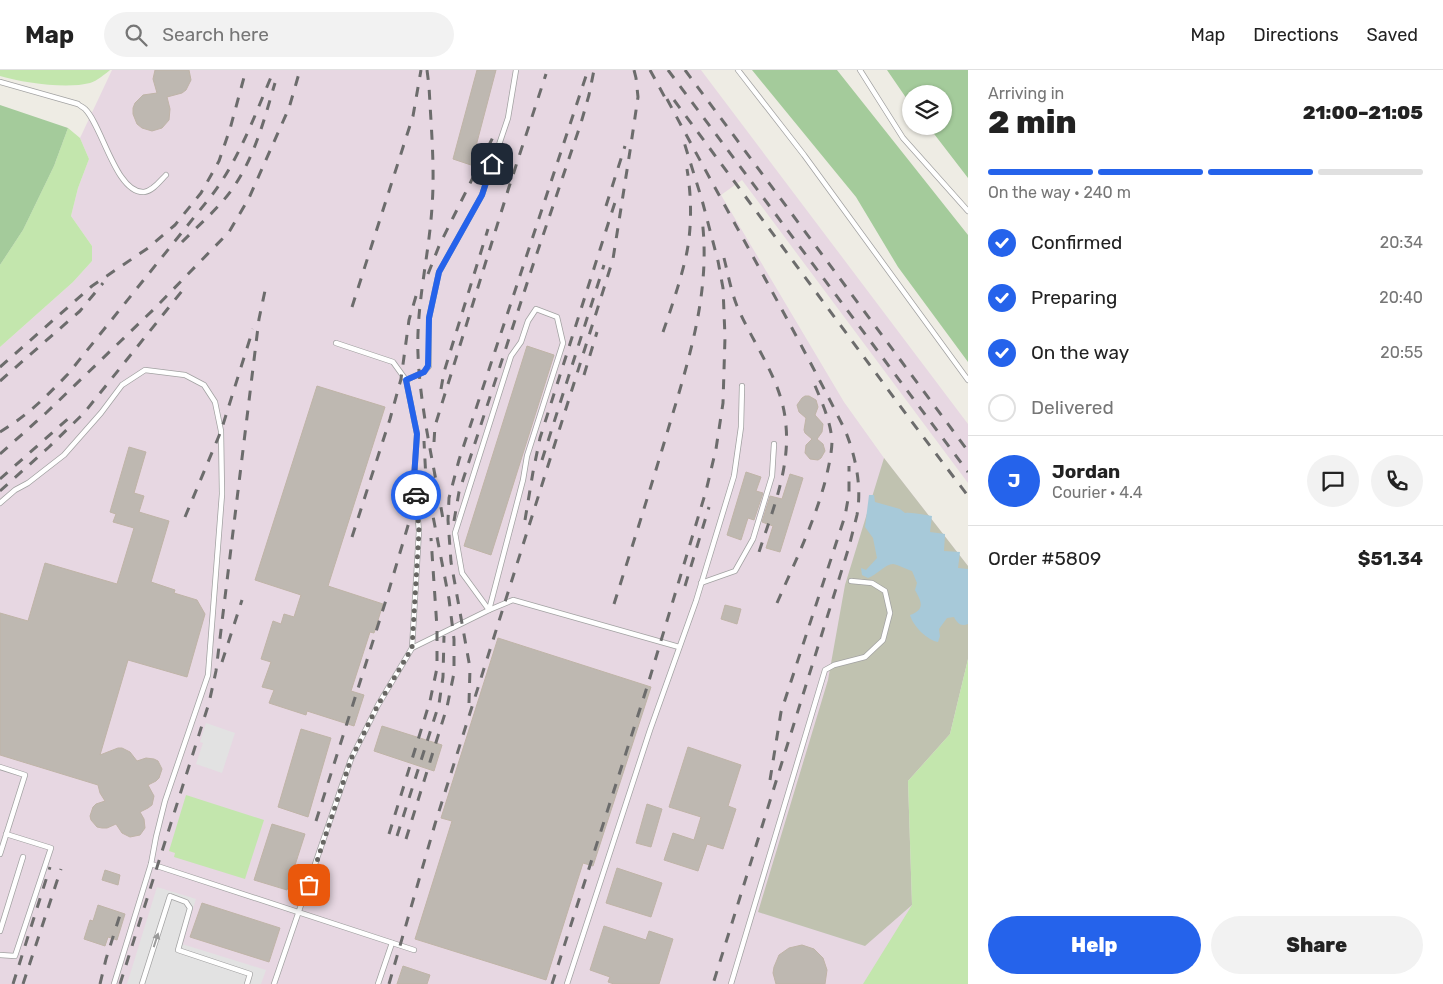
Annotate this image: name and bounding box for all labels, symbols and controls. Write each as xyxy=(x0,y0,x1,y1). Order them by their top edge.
search box xyxy=(104,12,454,57)
text: Map xyxy=(25,21,74,49)
icon: search xyxy=(122,21,150,49)
text: Search here xyxy=(162,23,269,46)
text: Map xyxy=(1190,24,1225,46)
text: Directions xyxy=(1253,24,1339,46)
text: Saved xyxy=(1367,24,1418,46)
text: Arriving in xyxy=(988,84,1064,103)
map controls xyxy=(902,85,952,135)
button: layers xyxy=(902,85,952,135)
text: 21:00–21:05 xyxy=(1303,101,1423,124)
text: 2 min xyxy=(988,103,1077,141)
pin xyxy=(471,143,513,185)
icon: home xyxy=(478,150,506,178)
text: On the way · 240 m xyxy=(988,183,1131,202)
icon: check xyxy=(988,229,1016,257)
text: Confirmed xyxy=(1031,231,1122,254)
text: 20:34 xyxy=(1380,233,1423,252)
icon: check xyxy=(988,284,1016,312)
text: Preparing xyxy=(1031,286,1117,309)
text: 20:40 xyxy=(1379,288,1423,307)
icon: check xyxy=(988,339,1016,367)
text: On the way xyxy=(1031,341,1129,364)
text: 20:55 xyxy=(1380,343,1423,362)
text: Delivered xyxy=(1031,396,1114,419)
button: chat xyxy=(1307,455,1359,507)
button: phone xyxy=(1371,455,1423,507)
text: Jordan xyxy=(1052,460,1120,483)
text: J xyxy=(1008,469,1020,492)
courier xyxy=(391,470,441,520)
icon: car xyxy=(402,481,430,509)
text: Courier · 4.4 xyxy=(1052,483,1143,502)
text: Order #5809 xyxy=(988,547,1101,570)
text: $51.34 xyxy=(1358,547,1423,570)
pin xyxy=(288,864,330,906)
icon: bag xyxy=(295,871,323,899)
button: Help xyxy=(988,916,1201,974)
button: Share xyxy=(1211,916,1423,974)
one-way arrow xyxy=(152,932,160,947)

